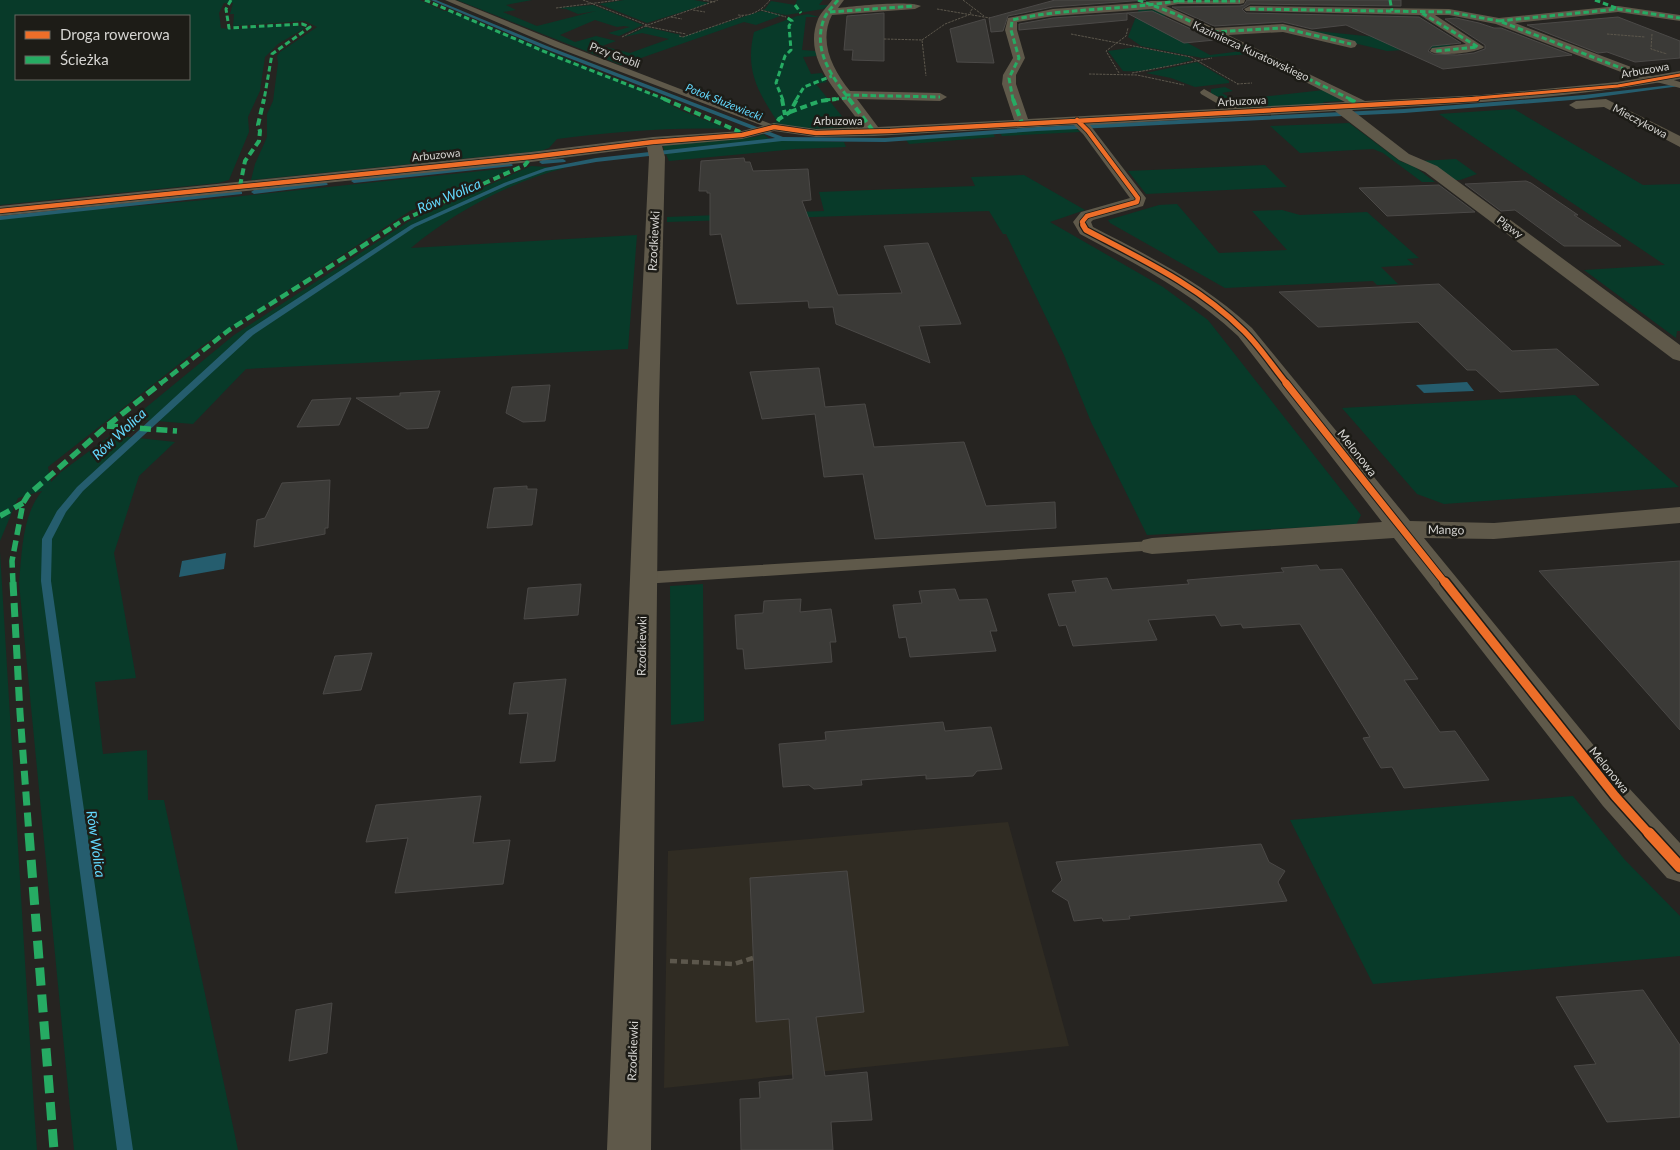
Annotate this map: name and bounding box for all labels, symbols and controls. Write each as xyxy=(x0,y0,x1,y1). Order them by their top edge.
legend xyxy=(15,15,190,80)
street label: Kazimierza Kuratowskiego xyxy=(1191,18,1311,83)
text: Droga rowerowa xyxy=(60,25,170,43)
street label: Przy Grobli xyxy=(588,39,643,70)
text: Ścieżka xyxy=(60,50,109,68)
street label: Arbuzowa xyxy=(1620,59,1670,80)
water label: Potok Służewiecki xyxy=(684,80,765,123)
street label: Arbuzowa xyxy=(1217,93,1267,108)
street label: Mieczykowa xyxy=(1611,101,1670,140)
street label: Arbuzowa xyxy=(814,114,862,127)
street label: Arbuzowa xyxy=(411,145,461,164)
water label: Rów Wolica xyxy=(414,175,483,217)
street label: Rzodkiewki xyxy=(644,211,663,271)
street label: Pigwy xyxy=(1495,213,1526,241)
water label: Rów Wolica xyxy=(88,404,149,463)
street label: Melonowa xyxy=(1334,426,1380,479)
street label: Mango xyxy=(1428,522,1465,537)
street label: Rzodkiewki xyxy=(633,616,650,676)
street label: Melonowa xyxy=(1586,743,1633,796)
water label: Rów Wolica xyxy=(83,809,110,879)
street label: Rzodkiewki xyxy=(624,1021,641,1081)

